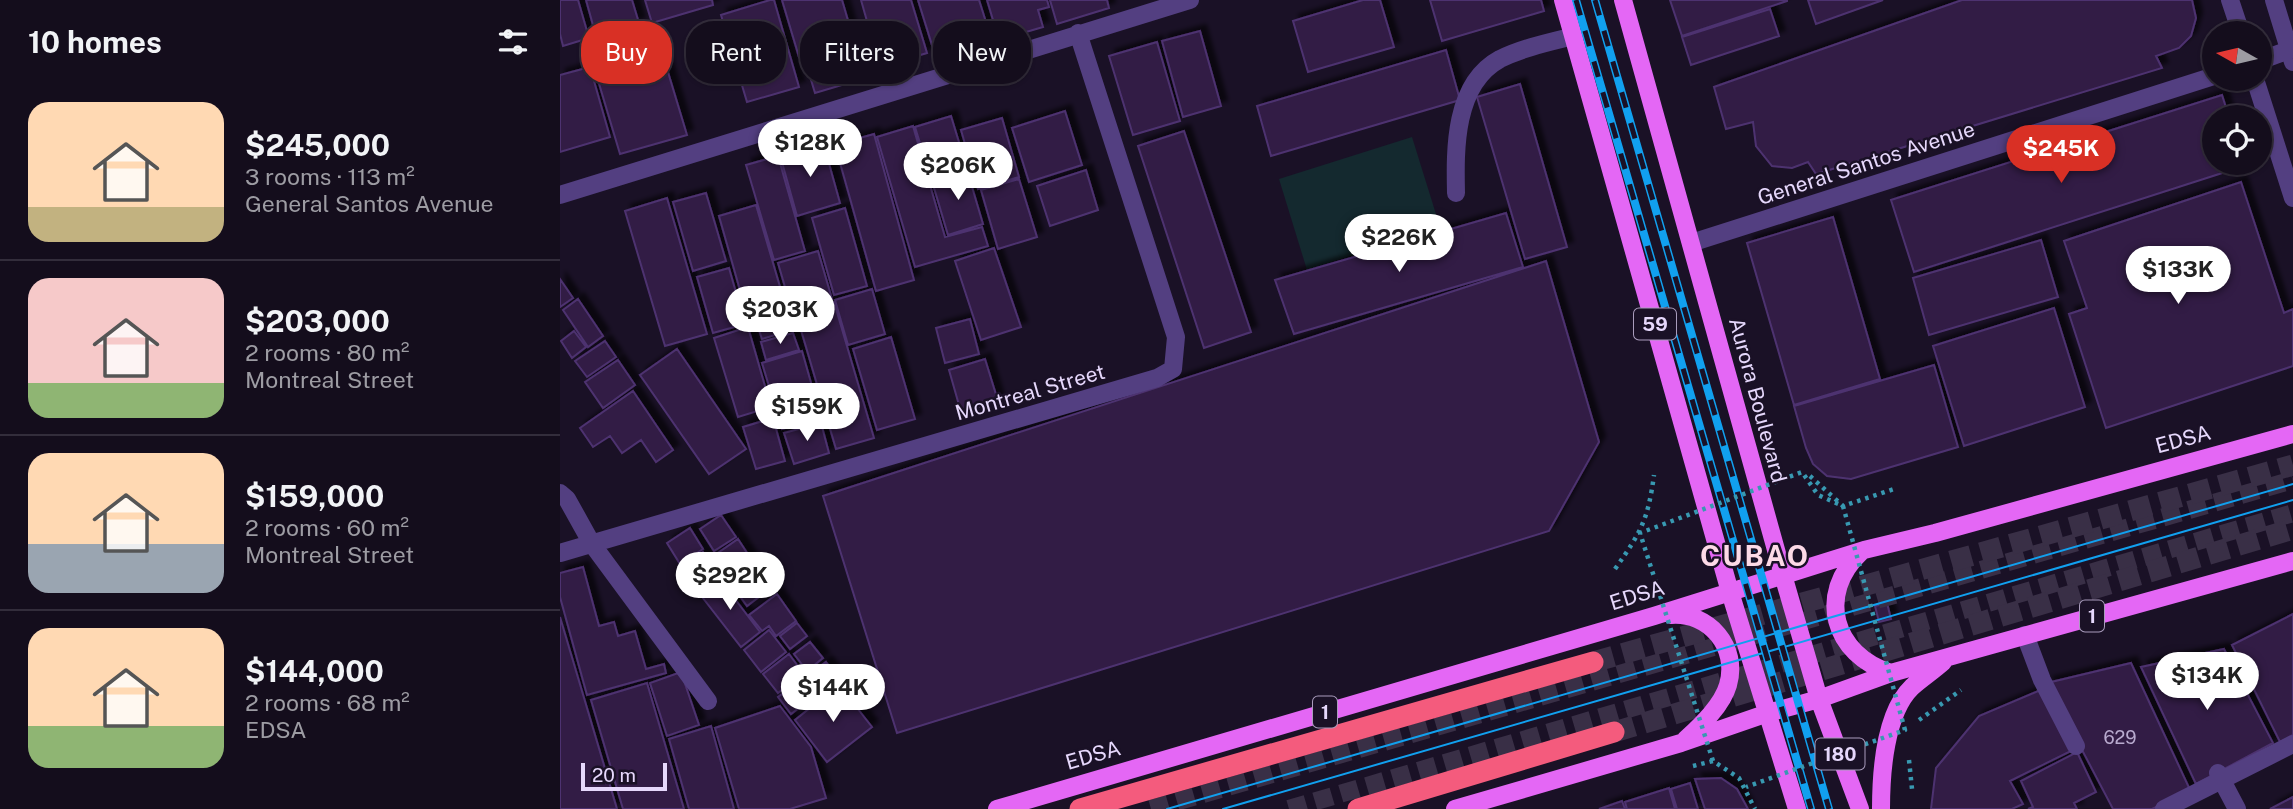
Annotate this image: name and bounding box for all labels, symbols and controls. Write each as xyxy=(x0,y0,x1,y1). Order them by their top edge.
chip: Buy xyxy=(581,21,672,84)
chip: Rent xyxy=(686,21,786,84)
chip: Filters xyxy=(800,21,919,84)
chip: New xyxy=(933,21,1031,84)
north arrow xyxy=(2202,21,2272,91)
map controls xyxy=(2202,21,2272,175)
icon: filters xyxy=(494,23,532,61)
text: 10 homes xyxy=(28,24,162,60)
button: locate xyxy=(2202,105,2272,175)
street label: General Santos Avenue xyxy=(1754,116,1978,210)
pin: $128K xyxy=(761,120,859,179)
pin: $245K xyxy=(2012,125,2110,185)
text: $245,000 xyxy=(245,127,390,163)
text: $128K xyxy=(774,128,846,155)
icon: home xyxy=(84,130,168,214)
text: $245K xyxy=(2022,134,2100,161)
pin: $206K xyxy=(909,142,1007,202)
text: $206K xyxy=(920,151,996,178)
text: 3 rooms · 113 m² xyxy=(245,163,415,190)
text: General Santos Avenue xyxy=(245,190,494,217)
pin: $226K xyxy=(1350,215,1448,274)
text: $226K xyxy=(1361,223,1437,250)
pin: $133K xyxy=(2129,246,2227,306)
text: $133K xyxy=(2142,255,2214,282)
pin: $203K xyxy=(731,286,829,346)
text: $203K xyxy=(742,295,818,322)
text: $203,000 xyxy=(245,303,390,339)
icon: home xyxy=(84,306,168,390)
road number: 59 xyxy=(1634,308,1676,340)
street label: Aurora Boulevard xyxy=(1724,315,1792,485)
text: 2 rooms · 80 m² xyxy=(245,339,410,366)
street label: Montreal Street xyxy=(952,359,1108,425)
text: Montreal Street xyxy=(245,366,414,393)
pin: $159K xyxy=(758,384,856,443)
text: $159K xyxy=(771,392,843,419)
street label: EDSA xyxy=(2153,420,2213,458)
text: $159,000 xyxy=(245,478,384,514)
icon: home xyxy=(84,481,168,565)
text: 2 rooms · 60 m² xyxy=(245,514,409,541)
district label: CUBAO xyxy=(1700,539,1810,572)
text: Montreal Street xyxy=(245,541,414,568)
pin: $292K xyxy=(681,552,779,612)
text: $292K xyxy=(692,561,768,588)
street label: EDSA xyxy=(1606,575,1668,615)
road number: 1 xyxy=(2080,600,2104,632)
pin: $134K xyxy=(2158,652,2256,712)
text: $144,000 xyxy=(245,653,384,689)
icon: home xyxy=(84,656,168,740)
text: $134K xyxy=(2171,661,2243,688)
pin: $144K xyxy=(784,664,882,724)
text: $144K xyxy=(797,673,869,700)
text: 2 rooms · 68 m² xyxy=(245,689,410,716)
road number: 1 xyxy=(1313,696,1337,727)
text: EDSA xyxy=(245,716,307,743)
house number: 629 xyxy=(2103,727,2137,748)
street label: EDSA xyxy=(1063,735,1124,775)
road number: 180 xyxy=(1816,738,1864,769)
scale bar xyxy=(581,760,667,792)
text: 20 m xyxy=(592,764,636,786)

